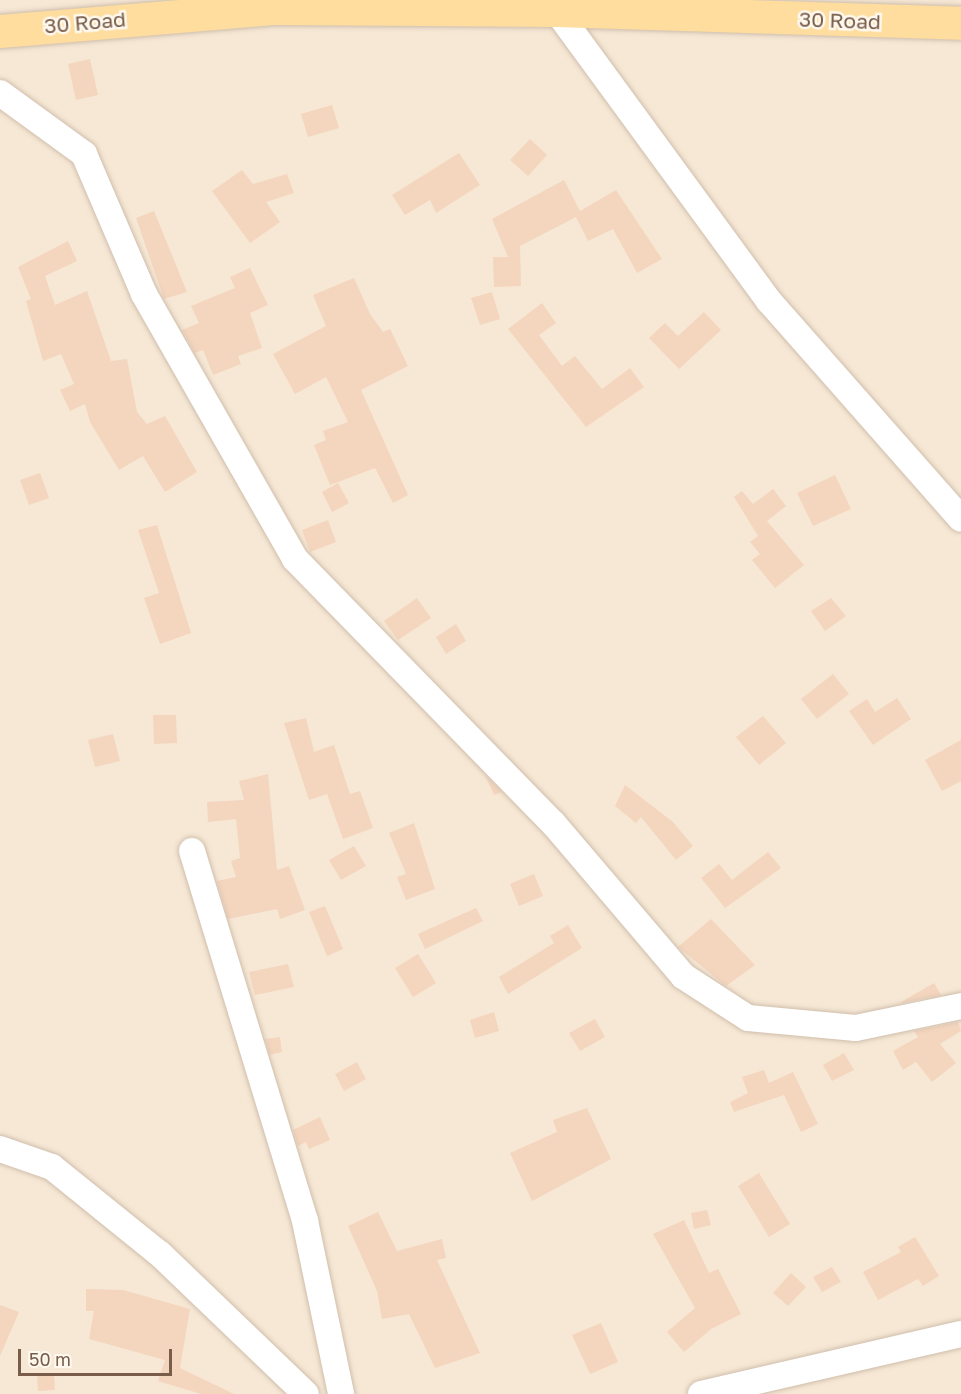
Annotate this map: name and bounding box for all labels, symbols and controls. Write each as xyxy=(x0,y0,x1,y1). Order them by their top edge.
street label: 30 Road xyxy=(43,6,127,38)
street label: 30 Road xyxy=(799,6,881,34)
scale bar xyxy=(21,1337,176,1375)
text: 50 m xyxy=(29,1348,71,1370)

